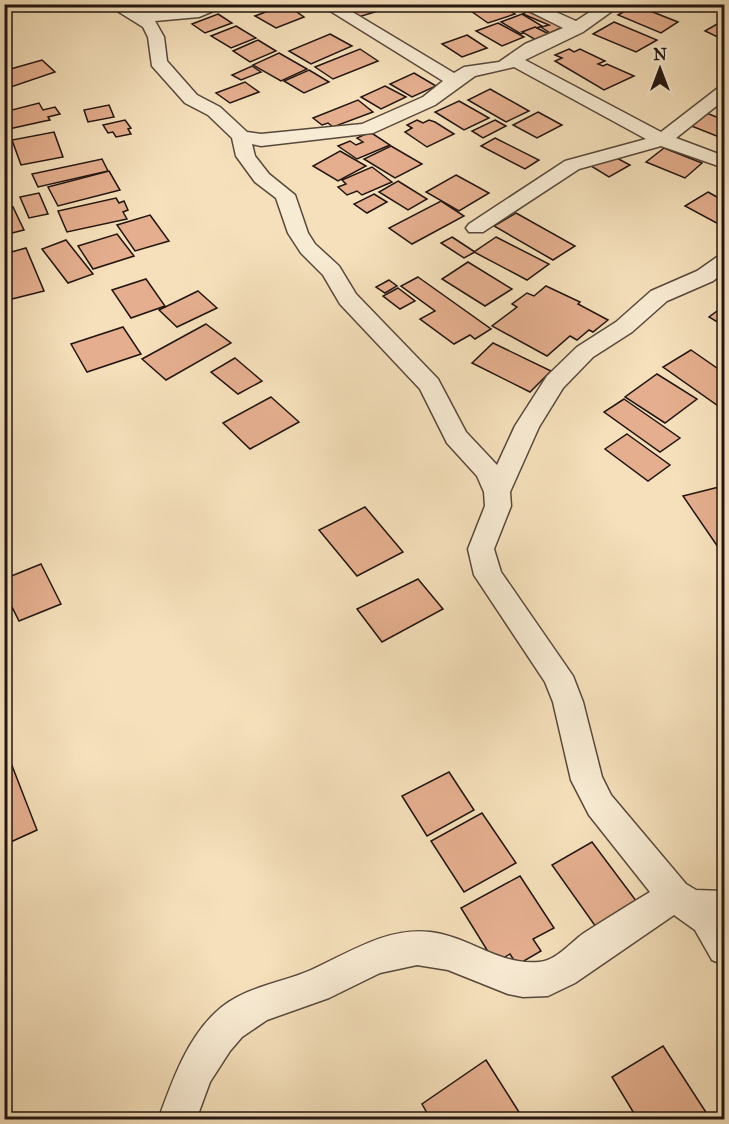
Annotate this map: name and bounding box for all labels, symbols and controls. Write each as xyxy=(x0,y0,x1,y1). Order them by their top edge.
north arrow xyxy=(630,39,690,99)
text: N xyxy=(653,45,667,64)

